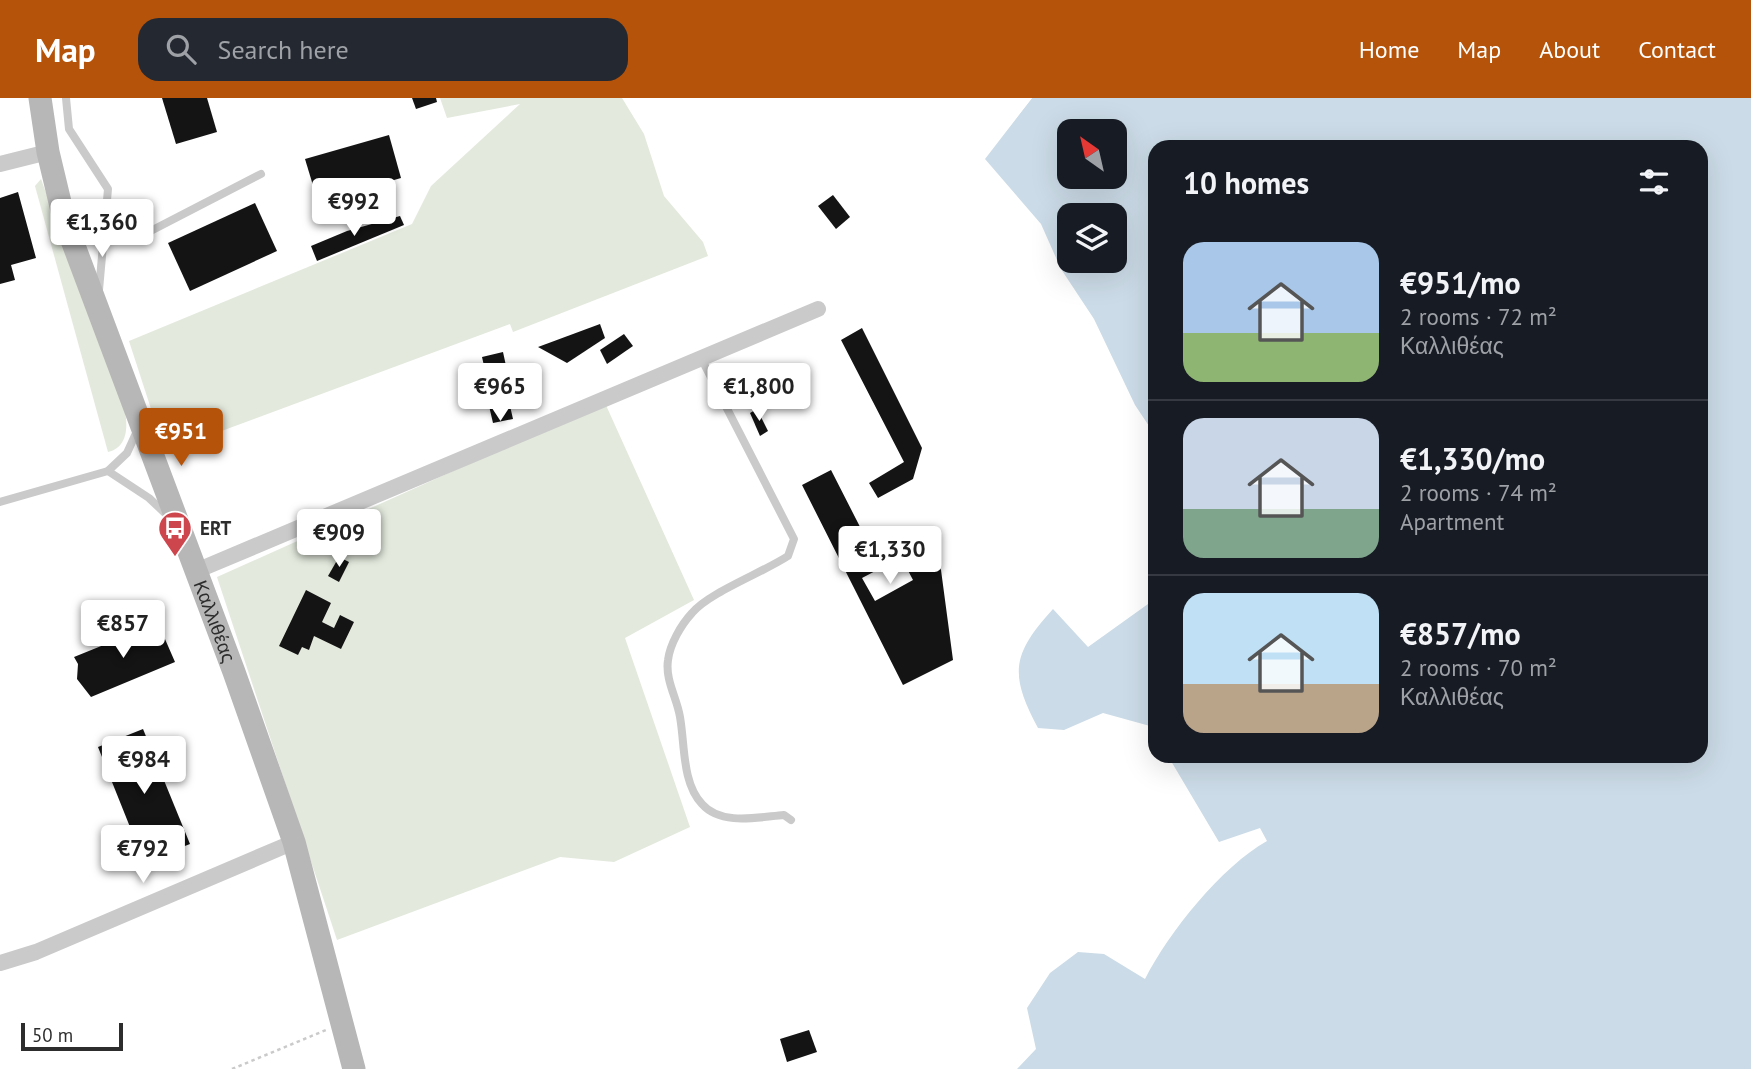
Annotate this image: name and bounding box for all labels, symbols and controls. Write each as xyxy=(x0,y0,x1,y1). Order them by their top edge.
search box xyxy=(138,18,628,81)
text: Map xyxy=(35,28,96,71)
icon: search xyxy=(162,30,200,68)
text: Search here xyxy=(218,33,349,66)
text: Home xyxy=(1359,34,1419,65)
text: Map xyxy=(1457,34,1501,65)
text: About xyxy=(1539,34,1600,65)
text: Contact xyxy=(1638,34,1716,65)
north arrow xyxy=(1057,119,1127,189)
map controls xyxy=(1057,119,1127,273)
text: 10 homes xyxy=(1183,163,1309,202)
icon: filters xyxy=(1635,163,1673,201)
pin: €992 xyxy=(313,178,395,238)
text: €992 xyxy=(328,186,380,215)
pin: €1,360 xyxy=(45,200,159,259)
button: layers xyxy=(1057,203,1127,273)
text: €1,360 xyxy=(66,207,138,236)
text: €951/mo xyxy=(1400,263,1521,302)
icon: home xyxy=(1239,270,1323,354)
text: 2 rooms · 72 m² xyxy=(1400,302,1557,331)
text: Καλλιθέας xyxy=(1400,331,1504,360)
pin: €965 xyxy=(459,364,541,423)
pin: €1,800 xyxy=(702,364,816,423)
text: €965 xyxy=(474,371,526,400)
text: €1,800 xyxy=(723,371,795,400)
pin: €951 xyxy=(140,408,222,468)
text: €951 xyxy=(155,416,207,445)
text: €1,330/mo xyxy=(1400,439,1545,478)
icon: home xyxy=(1239,446,1323,530)
text: 2 rooms · 74 m² xyxy=(1400,478,1557,507)
text: Apartment xyxy=(1400,507,1504,536)
bus stop icon: ERT xyxy=(156,509,194,558)
pin: €909 xyxy=(298,510,380,569)
place label: ERT xyxy=(200,516,231,540)
text: €909 xyxy=(313,517,365,546)
pin: €1,330 xyxy=(833,526,947,586)
text: €1,330 xyxy=(854,534,926,563)
street label: Καλλιθέας xyxy=(189,577,241,666)
pin: €857 xyxy=(82,601,164,660)
text: €857 xyxy=(97,608,149,637)
text: €857/mo xyxy=(1400,614,1521,653)
icon: home xyxy=(1239,621,1323,705)
text: 2 rooms · 70 m² xyxy=(1400,653,1557,682)
text: Καλλιθέας xyxy=(1400,682,1504,711)
pin: €984 xyxy=(103,736,185,796)
text: €984 xyxy=(118,744,170,773)
pin: €792 xyxy=(102,826,184,885)
text: €792 xyxy=(117,833,169,862)
scale bar xyxy=(21,1020,122,1052)
text: 50 m xyxy=(32,1023,73,1047)

